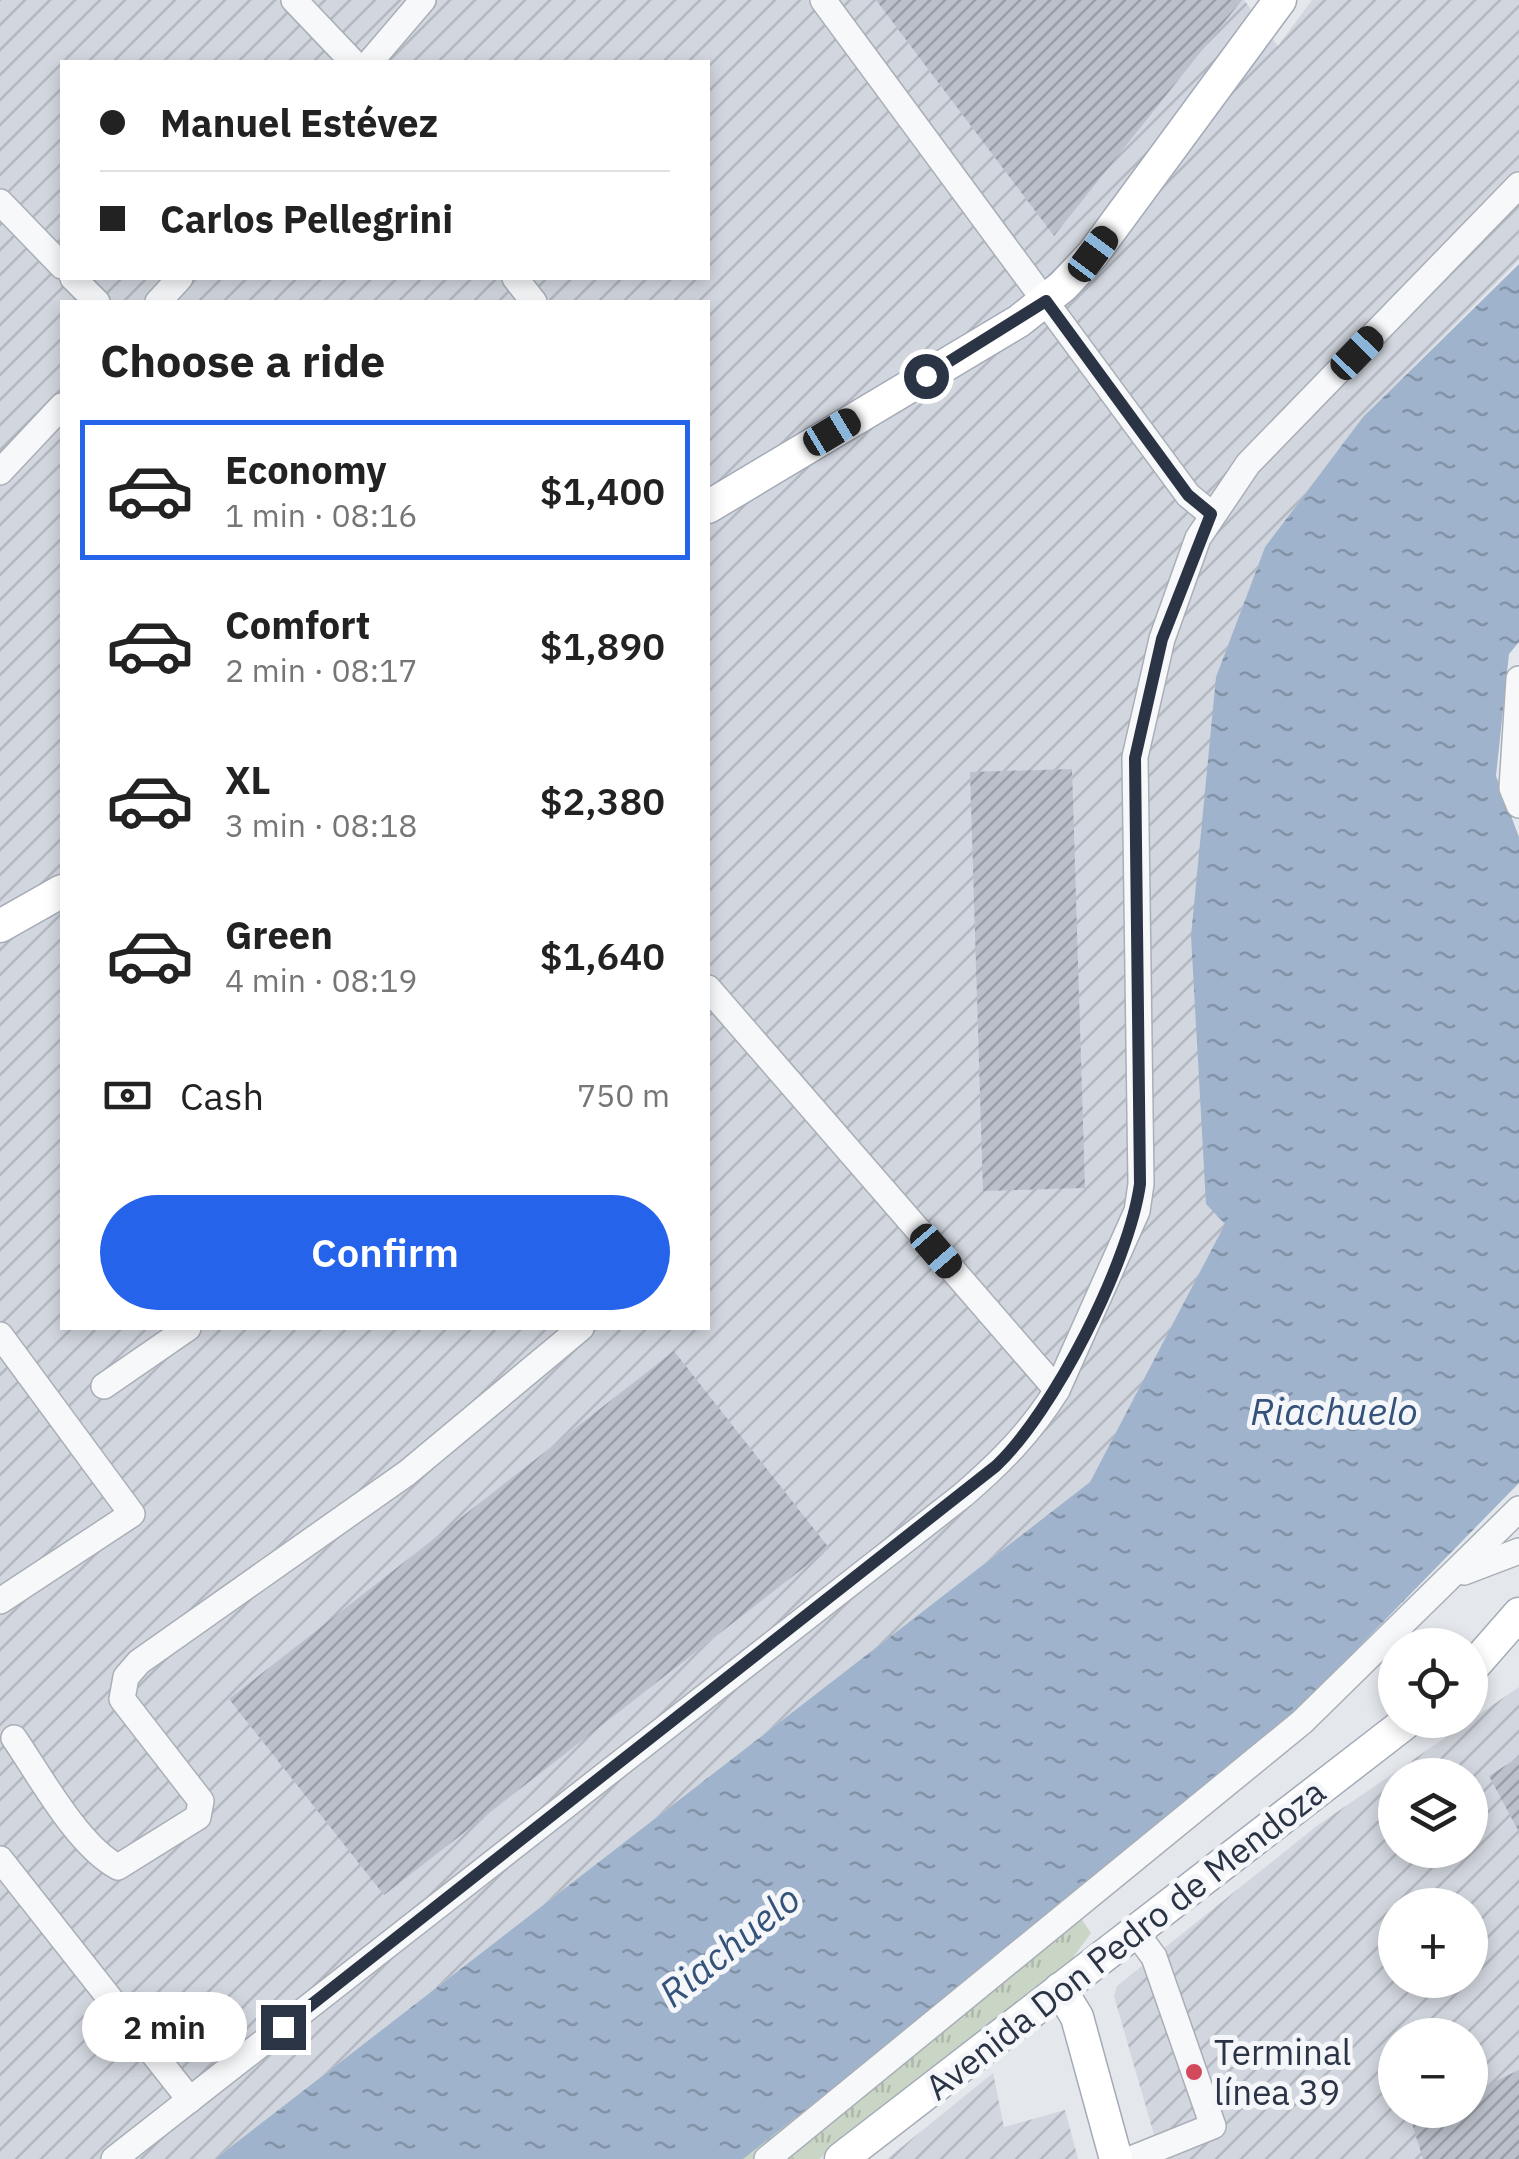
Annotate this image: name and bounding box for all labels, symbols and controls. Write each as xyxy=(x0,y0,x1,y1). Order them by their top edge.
text: Manuel Estévez xyxy=(160,98,438,147)
text: Carlos Pellegrini xyxy=(160,194,453,243)
car xyxy=(1063,221,1123,287)
car xyxy=(1325,321,1389,385)
text: Choose a ride xyxy=(100,331,385,389)
route start xyxy=(904,354,949,399)
car xyxy=(799,404,865,460)
icon: car xyxy=(105,445,195,535)
text: Economy xyxy=(225,445,387,494)
text: $1,400 xyxy=(540,466,665,515)
text: 1 min · 08:16 xyxy=(225,494,418,536)
icon: car xyxy=(105,600,195,690)
text: Comfort xyxy=(225,600,370,649)
text: $1,890 xyxy=(540,621,665,670)
text: 2 min · 08:17 xyxy=(225,649,418,691)
icon: car xyxy=(105,755,195,845)
text: XL xyxy=(225,755,271,804)
text: $2,380 xyxy=(540,776,665,825)
text: 3 min · 08:18 xyxy=(225,804,418,846)
icon: car xyxy=(105,910,195,1000)
text: Green xyxy=(225,910,333,959)
text: $1,640 xyxy=(540,931,665,980)
text: 4 min · 08:19 xyxy=(225,959,418,1001)
icon: cash xyxy=(100,1068,155,1123)
text: Cash xyxy=(180,1071,264,1120)
text: 750 m xyxy=(577,1074,670,1116)
button: Confirm xyxy=(100,1195,670,1310)
car xyxy=(905,1219,967,1283)
water label: Riachuelo xyxy=(1250,1386,1418,1435)
map controls xyxy=(1378,1628,1488,2128)
button: locate xyxy=(1378,1628,1488,1738)
button: layers xyxy=(1378,1758,1488,1868)
street label: Avenida Don Pedro de Mendoza xyxy=(916,1768,1334,2110)
water label: Riachuelo xyxy=(648,1873,810,2017)
button: + xyxy=(1378,1888,1488,1998)
callout: 2 min xyxy=(83,1992,248,2062)
route end xyxy=(261,2005,306,2050)
text: 2 min xyxy=(123,2006,206,2048)
button: − xyxy=(1378,2018,1488,2128)
place label: Terminal línea 39 xyxy=(1214,2029,1351,2115)
marker: Terminal línea 39 xyxy=(1183,2061,1205,2083)

